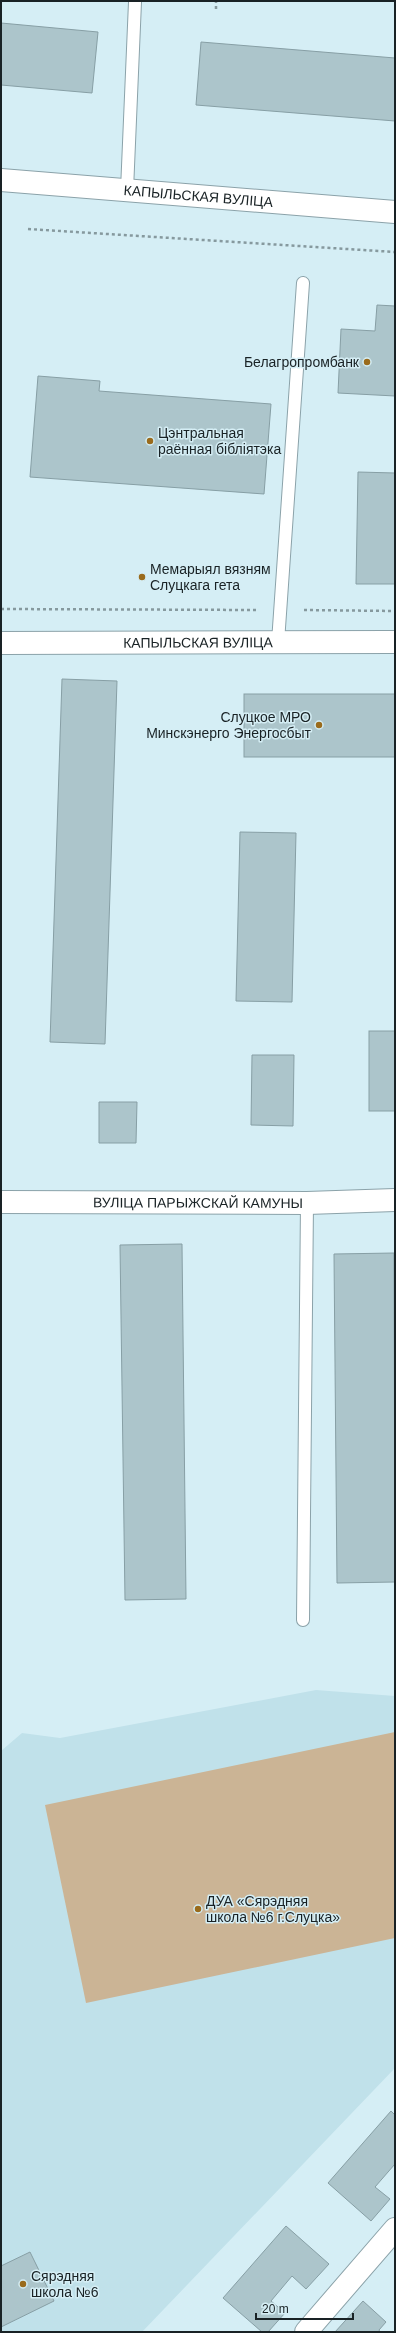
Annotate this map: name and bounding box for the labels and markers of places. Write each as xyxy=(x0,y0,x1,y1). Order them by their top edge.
place label: Белагропромбанк xyxy=(244,354,360,370)
marker: Белагропромбанк xyxy=(362,357,372,367)
place label: Цэнтральная раённая бібліятэка xyxy=(158,425,281,457)
marker: Цэнтральная раённая бібліятэка xyxy=(145,436,155,446)
place label: Мемарыял вязням Слуцкага гета xyxy=(150,561,271,593)
marker: Мемарыял вязням Слуцкага гета xyxy=(137,572,147,582)
place label: Слуцкое МРО Минскэнерго Энергосбыт xyxy=(146,709,312,741)
marker: Слуцкое МРО Минскэнерго Энергосбыт xyxy=(314,720,324,730)
place label: ДУА «Сярэдняя школа №6 г.Слуцка» xyxy=(206,1893,340,1925)
marker: ДУА «Сярэдняя школа №6 г.Слуцка» xyxy=(193,1904,203,1914)
place label: Сярэдняя школа №6 xyxy=(31,2268,99,2300)
marker: Сярэдняя школа №6 xyxy=(18,2279,28,2289)

